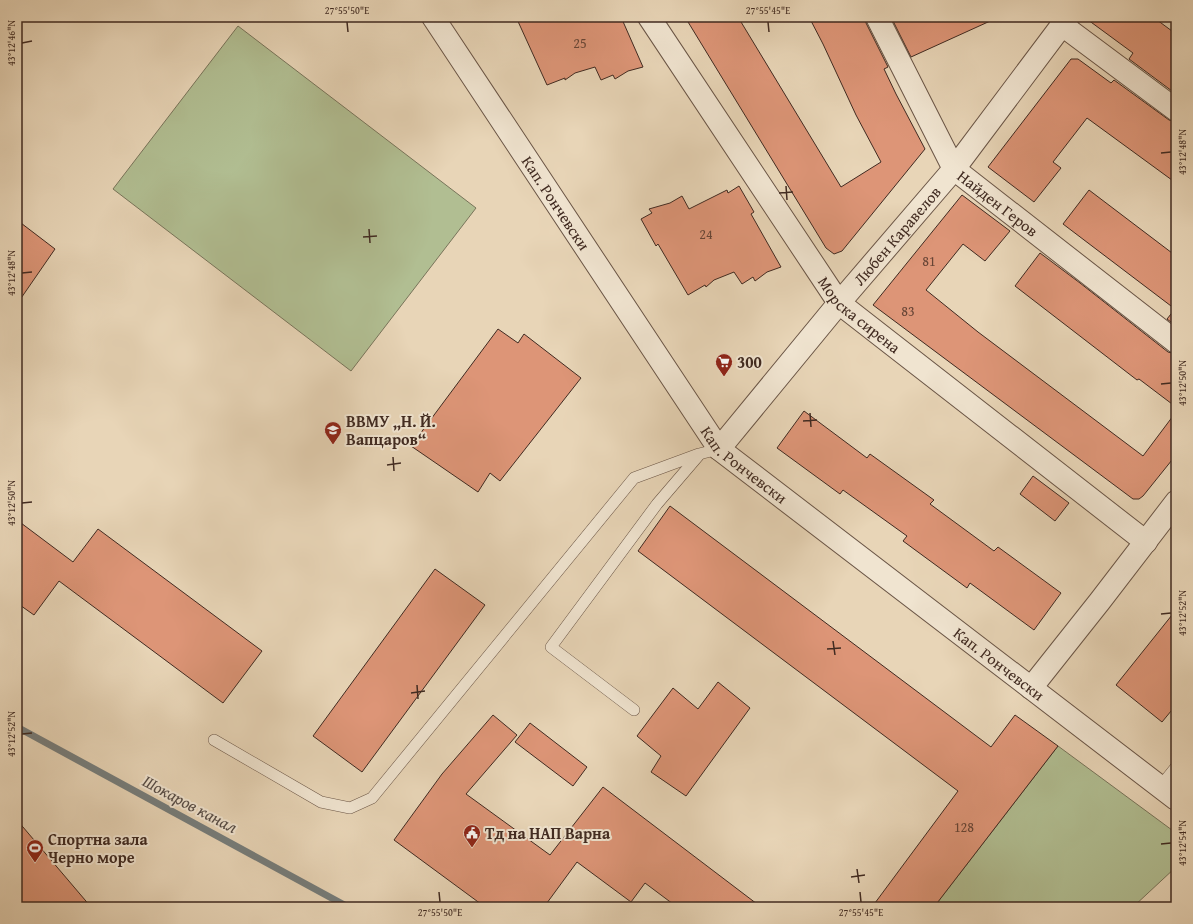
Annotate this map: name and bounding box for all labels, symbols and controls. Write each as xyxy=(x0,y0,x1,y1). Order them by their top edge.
text: 27°55'50"E xyxy=(325,3,369,18)
text: 27°55'45"E xyxy=(746,3,790,18)
text: 43°12'46"N xyxy=(4,20,19,66)
house number: 25 xyxy=(573,33,587,53)
text: 43°12'48"N xyxy=(1175,129,1190,175)
street label: Кап. Рончевски xyxy=(516,151,596,255)
street label: Найден Геров xyxy=(952,164,1044,242)
street label: Любен Каравелов xyxy=(847,180,947,290)
house number: 24 xyxy=(699,224,713,244)
text: 43°12'48"N xyxy=(4,250,19,296)
house number: 81 xyxy=(922,251,936,271)
street label: Морска сирена xyxy=(812,271,906,359)
house number: 83 xyxy=(901,301,915,321)
place label: 300 xyxy=(737,350,762,374)
supermarket icon: 300 xyxy=(714,352,734,377)
text: 43°12'50"N xyxy=(1175,360,1190,406)
place label: ВВМУ „Н. Й. Вапцаров“ xyxy=(346,409,436,451)
school or university icon: ВВМУ „Н. Й. Вапцаров“ xyxy=(323,420,343,445)
street label: Кап. Рончевски xyxy=(695,421,793,509)
text: 43°12'50"N xyxy=(4,480,19,526)
text: 43°12'52"N xyxy=(1175,590,1190,636)
street label: Кап. Рончевски xyxy=(949,621,1050,706)
text: 43°12'52"N xyxy=(4,711,19,757)
water label: Шокаров канал xyxy=(138,768,242,839)
house number: 128 xyxy=(954,817,974,837)
text: 43°12'54"N xyxy=(1175,820,1190,866)
place label: Тд на НАП Варна xyxy=(485,821,611,845)
public building icon: Тд на НАП Варна xyxy=(462,823,482,848)
place label: Спортна зала Черно море xyxy=(48,827,148,869)
sports icon: Спортна зала Черно море xyxy=(25,838,45,863)
text: 27°55'50"E xyxy=(418,905,462,920)
text: 27°55'45"E xyxy=(839,905,883,920)

